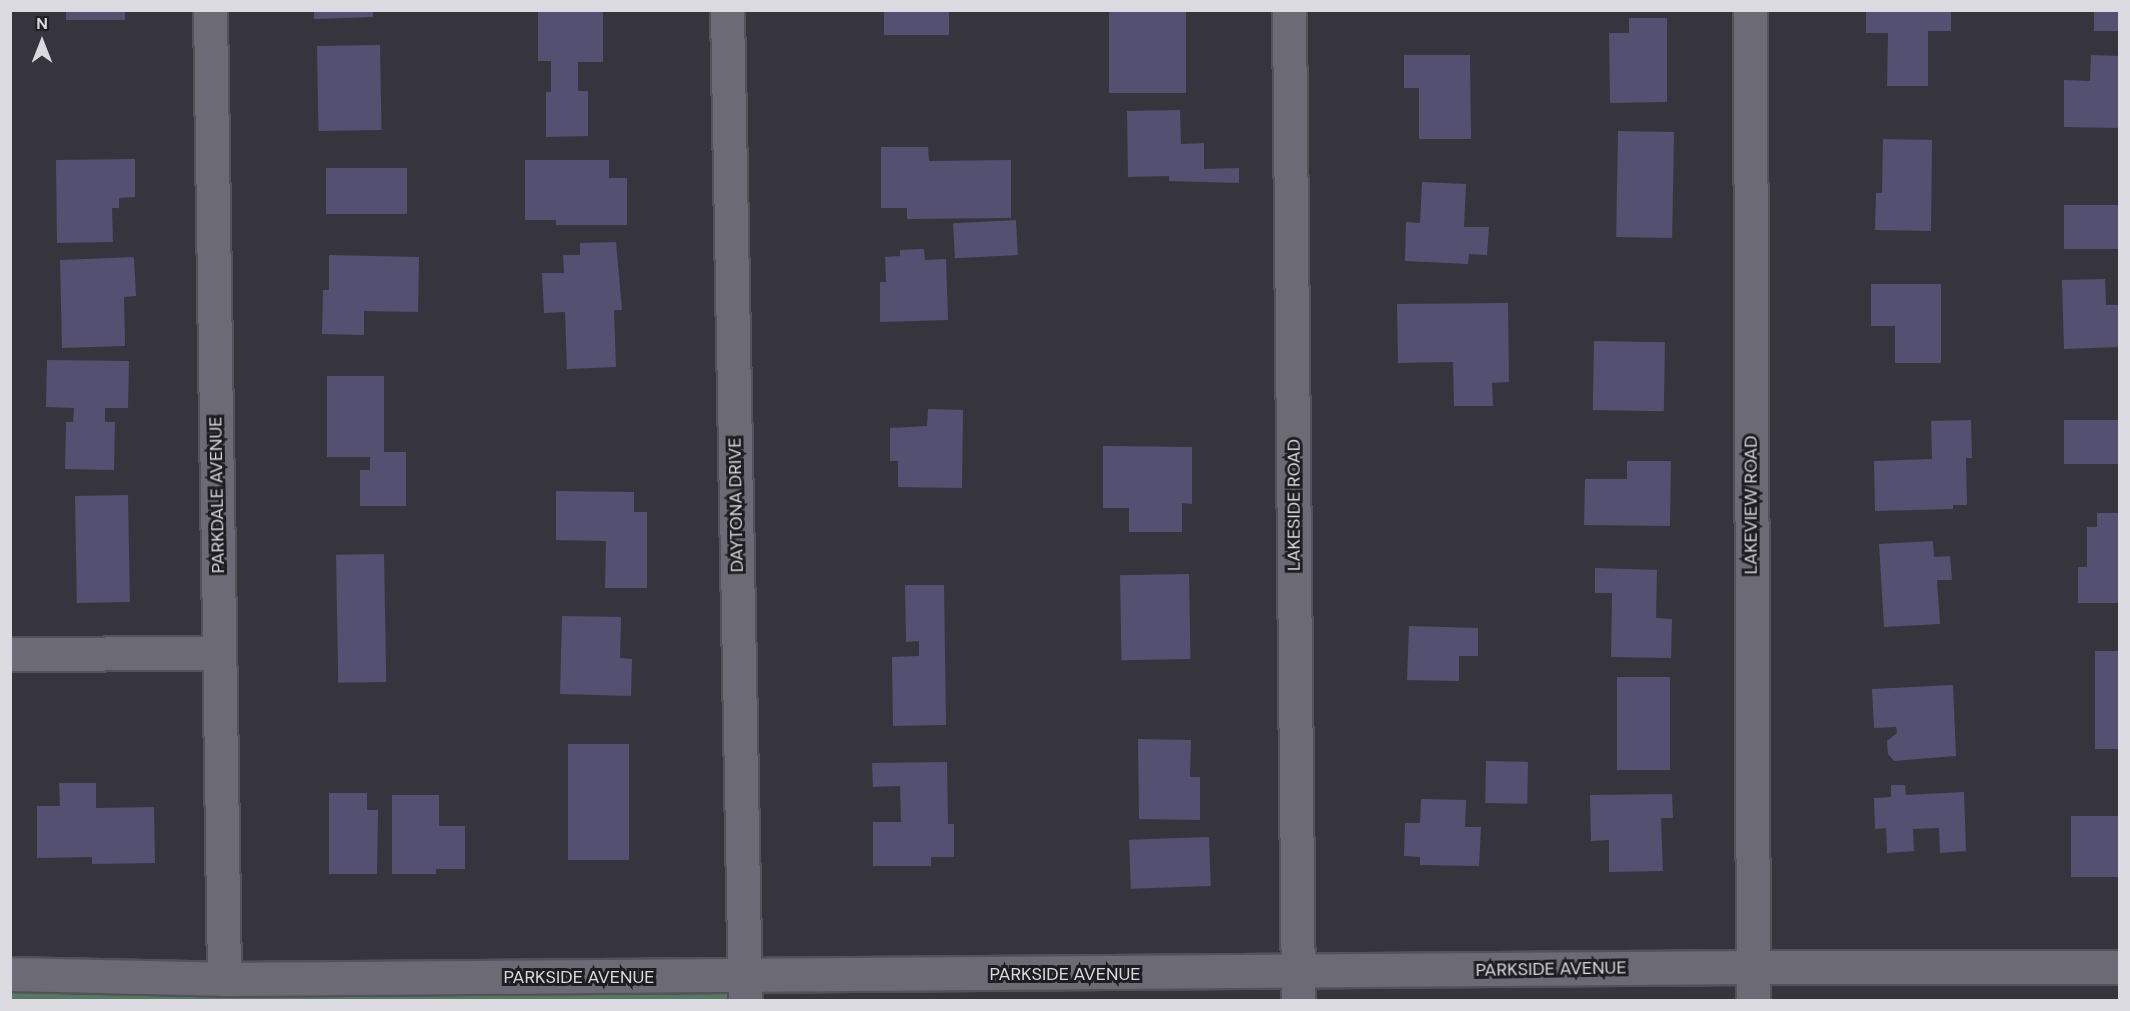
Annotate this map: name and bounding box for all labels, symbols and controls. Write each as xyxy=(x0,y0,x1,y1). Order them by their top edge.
north arrow xyxy=(12,12,72,72)
text: N xyxy=(36,13,48,34)
street label: PARKDALE AVENUE xyxy=(205,416,229,574)
street label: LAKEVIEW ROAD xyxy=(1740,436,1762,574)
street label: DAYTONA DRIVE xyxy=(724,438,748,572)
street label: LAKESIDE ROAD xyxy=(1283,439,1305,571)
street label: PARKSIDE AVENUE xyxy=(1475,957,1627,981)
street label: PARKSIDE AVENUE xyxy=(990,963,1140,985)
street label: PARKSIDE AVENUE xyxy=(504,966,654,988)

